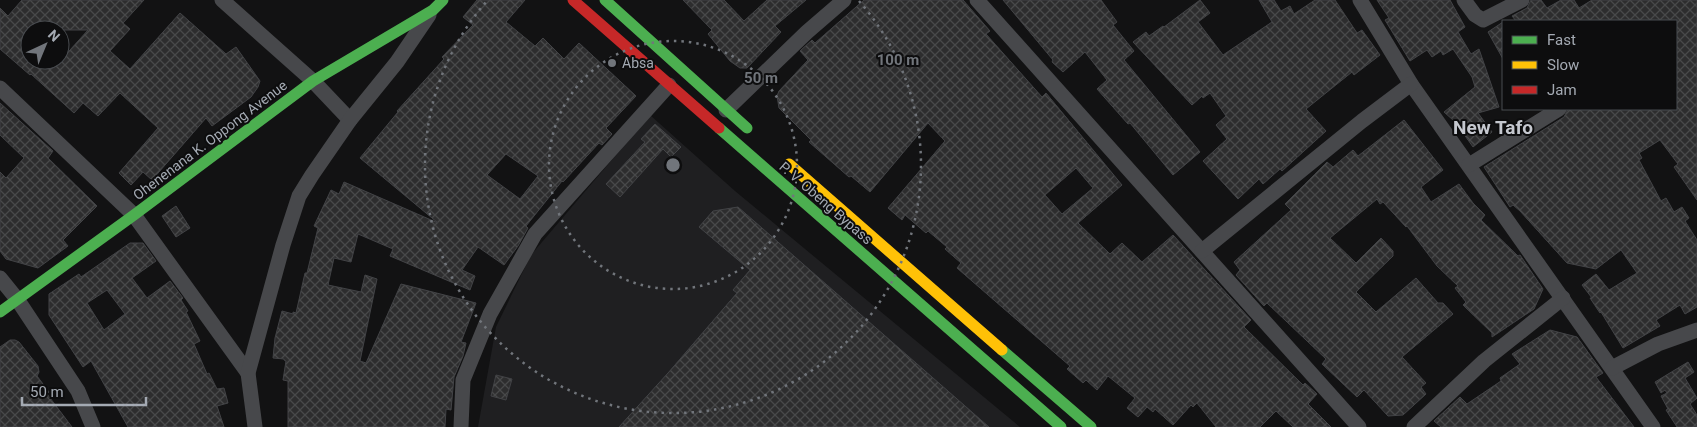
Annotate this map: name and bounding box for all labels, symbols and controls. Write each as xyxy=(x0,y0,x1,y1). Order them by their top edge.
north arrow xyxy=(20,20,70,70)
legend xyxy=(1502,20,1677,110)
text: N xyxy=(45,26,63,45)
text: Fast xyxy=(1547,31,1576,49)
text: 100 m xyxy=(877,51,919,69)
place label: Absa xyxy=(622,55,654,71)
text: Slow xyxy=(1547,56,1579,74)
marker: Absa xyxy=(606,57,618,69)
text: 50 m xyxy=(744,69,778,87)
street label: Ohenenana K. Oppong Avenue xyxy=(130,77,290,203)
text: Jam xyxy=(1547,81,1577,99)
district label: New Tafo xyxy=(1453,116,1533,139)
centre of rings xyxy=(664,156,682,174)
street label: P. V. Obeng Bypass xyxy=(776,158,876,248)
scale bar xyxy=(22,374,146,406)
text: 50 m xyxy=(30,383,64,401)

